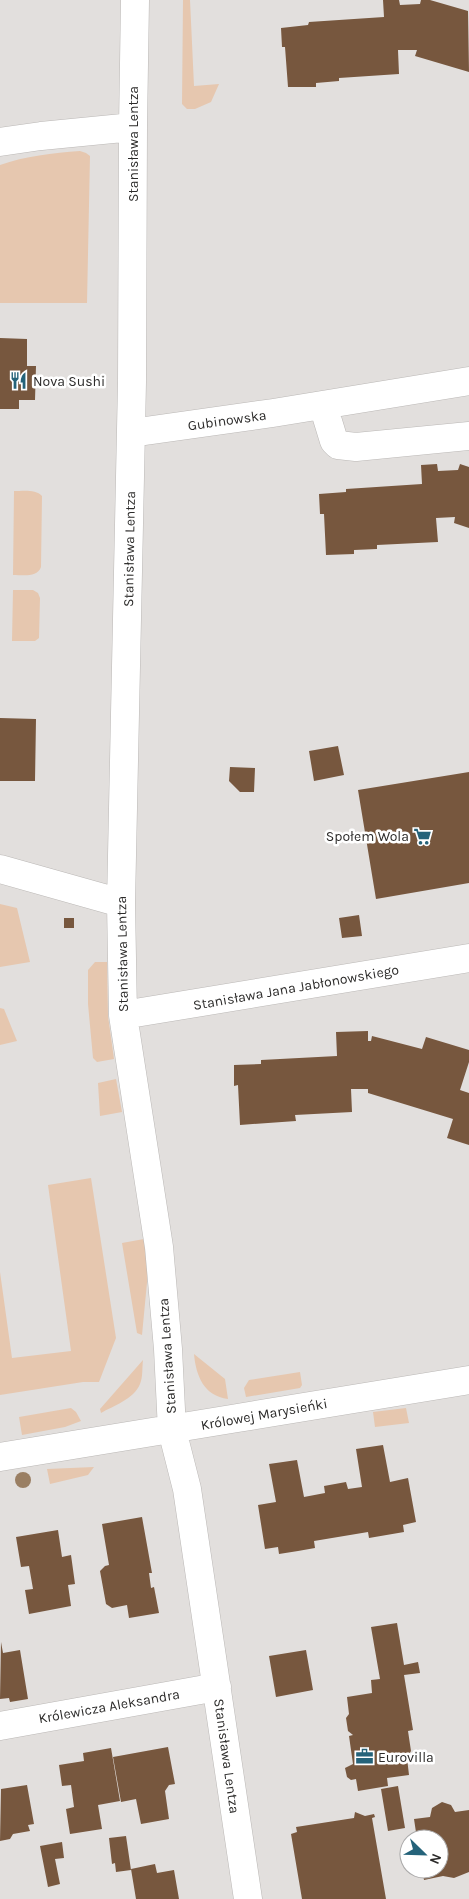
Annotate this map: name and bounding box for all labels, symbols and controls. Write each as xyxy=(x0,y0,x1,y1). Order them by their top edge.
street label: Stanisława Lentza xyxy=(125,86,142,202)
restaurant icon: Nova Sushi xyxy=(9,371,29,391)
place label: Nova Sushi xyxy=(33,373,105,390)
street label: Gubinowska xyxy=(187,407,267,434)
street label: Stanisława Lentza xyxy=(120,491,139,607)
supermarket icon: Społem Wola xyxy=(413,826,433,846)
place label: Społem Wola xyxy=(326,828,409,845)
street label: Stanisława Lentza xyxy=(113,896,132,1012)
street label: Stanisława Jana Jabłonowskiego xyxy=(192,961,400,1014)
street label: Stanisława Lentza xyxy=(155,1298,180,1414)
street label: Królowej Marysieńki xyxy=(199,1395,329,1434)
street label: Królewicza Aleksandra xyxy=(37,1686,181,1727)
street label: Stanisława Lentza xyxy=(210,1697,243,1815)
office icon: Eurovilla xyxy=(354,1747,374,1767)
place label: Eurovilla xyxy=(378,1749,434,1766)
north arrow xyxy=(399,1829,449,1879)
text: N xyxy=(426,1851,445,1867)

